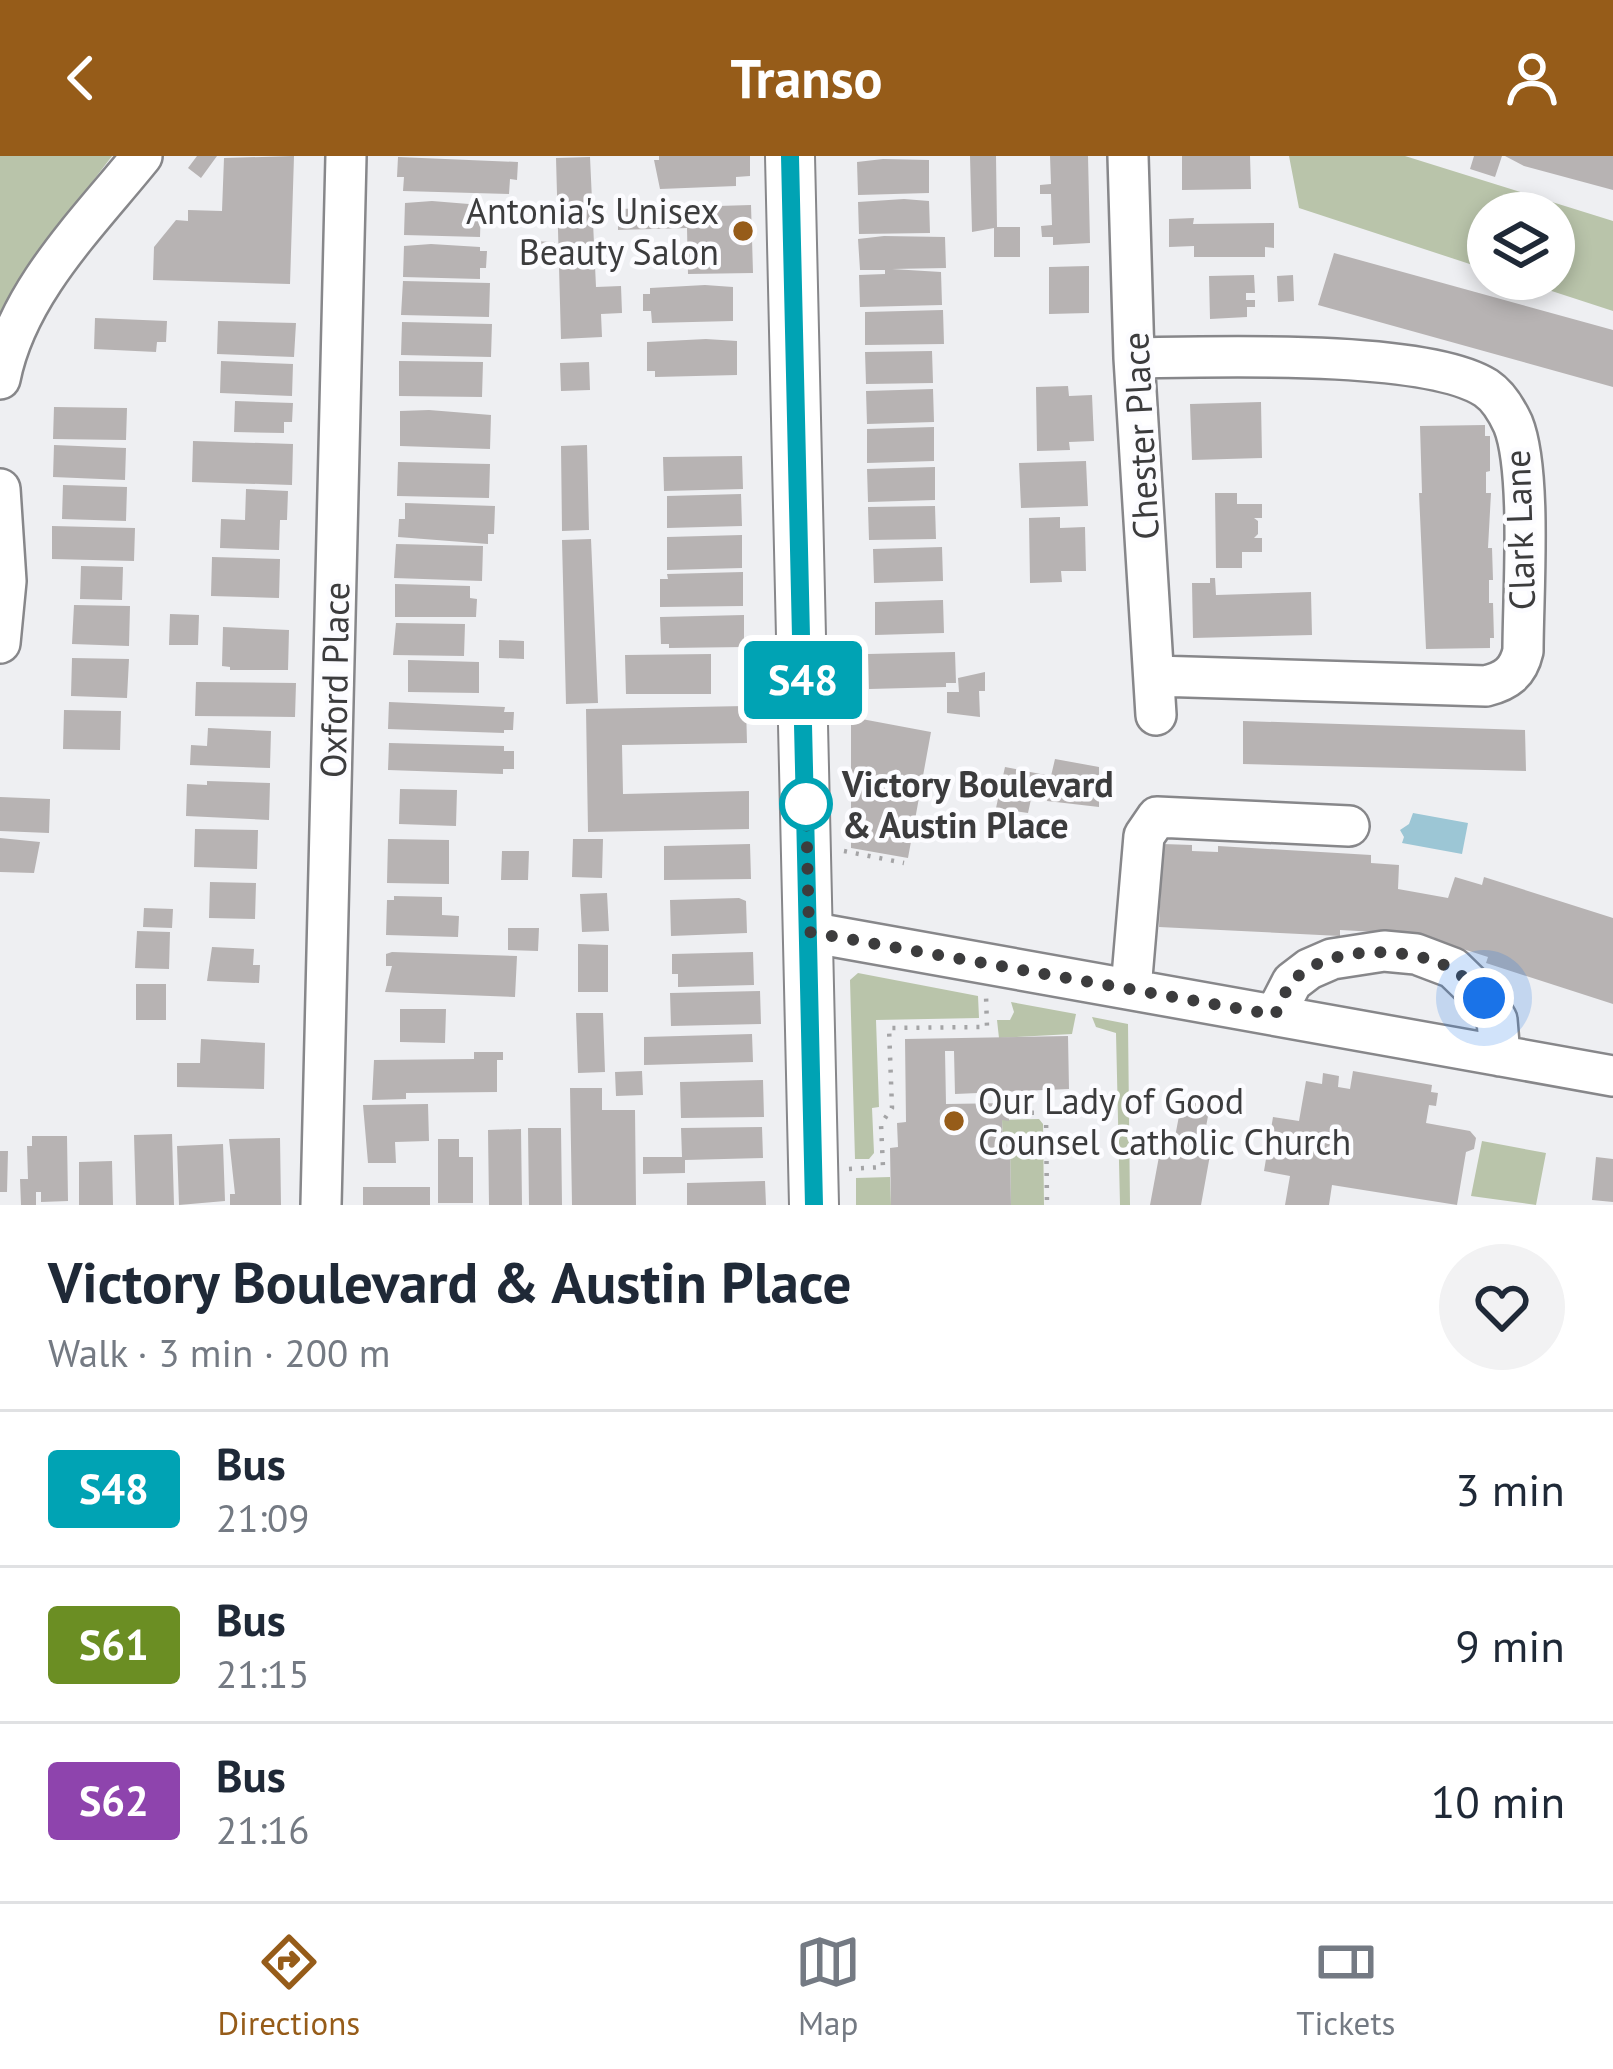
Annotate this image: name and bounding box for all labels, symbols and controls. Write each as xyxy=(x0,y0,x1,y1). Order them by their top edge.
text: Transo xyxy=(731,43,882,113)
icon: back xyxy=(48,45,114,111)
icon: person xyxy=(1499,45,1565,111)
place label: Antonia's Unisex Beauty Salon xyxy=(466,187,719,275)
map controls xyxy=(1467,192,1575,300)
button: layers xyxy=(1467,192,1575,300)
marker: Antonia's Unisex Beauty Salon xyxy=(730,218,756,244)
street label: Chester Place xyxy=(1111,331,1169,541)
street label: Clark Lane xyxy=(1493,449,1545,611)
street label: Oxford Place xyxy=(309,582,359,778)
line badge: S48 xyxy=(734,641,872,719)
text: S48 xyxy=(768,652,838,707)
place label: Victory Boulevard & Austin Place xyxy=(841,760,1114,848)
marker: Victory Boulevard & Austin Place xyxy=(781,779,831,829)
your location xyxy=(1454,968,1514,1028)
place label: Our Lady of Good Counsel Catholic Church xyxy=(978,1077,1351,1165)
marker: Our Lady of Good Counsel Catholic Church xyxy=(941,1108,967,1134)
button: heart xyxy=(1439,1244,1565,1370)
text: Victory Boulevard & Austin Place xyxy=(48,1245,851,1319)
text: Walk · 3 min · 200 m xyxy=(48,1327,390,1378)
text: Bus xyxy=(216,1434,286,1492)
text: 3 min xyxy=(1455,1460,1565,1518)
text: S48 xyxy=(79,1461,149,1516)
text: 21:09 xyxy=(216,1492,310,1543)
text: Bus xyxy=(216,1590,286,1648)
text: 9 min xyxy=(1455,1616,1565,1674)
text: S61 xyxy=(79,1617,149,1672)
text: 21:15 xyxy=(216,1648,310,1699)
text: Bus xyxy=(216,1746,286,1804)
text: 10 min xyxy=(1431,1772,1565,1830)
text: S62 xyxy=(79,1773,149,1828)
text: 21:16 xyxy=(216,1804,310,1855)
tab: Directions xyxy=(218,1929,360,2044)
tab: Map xyxy=(795,1929,861,2044)
tab: Tickets xyxy=(1296,1929,1395,2044)

